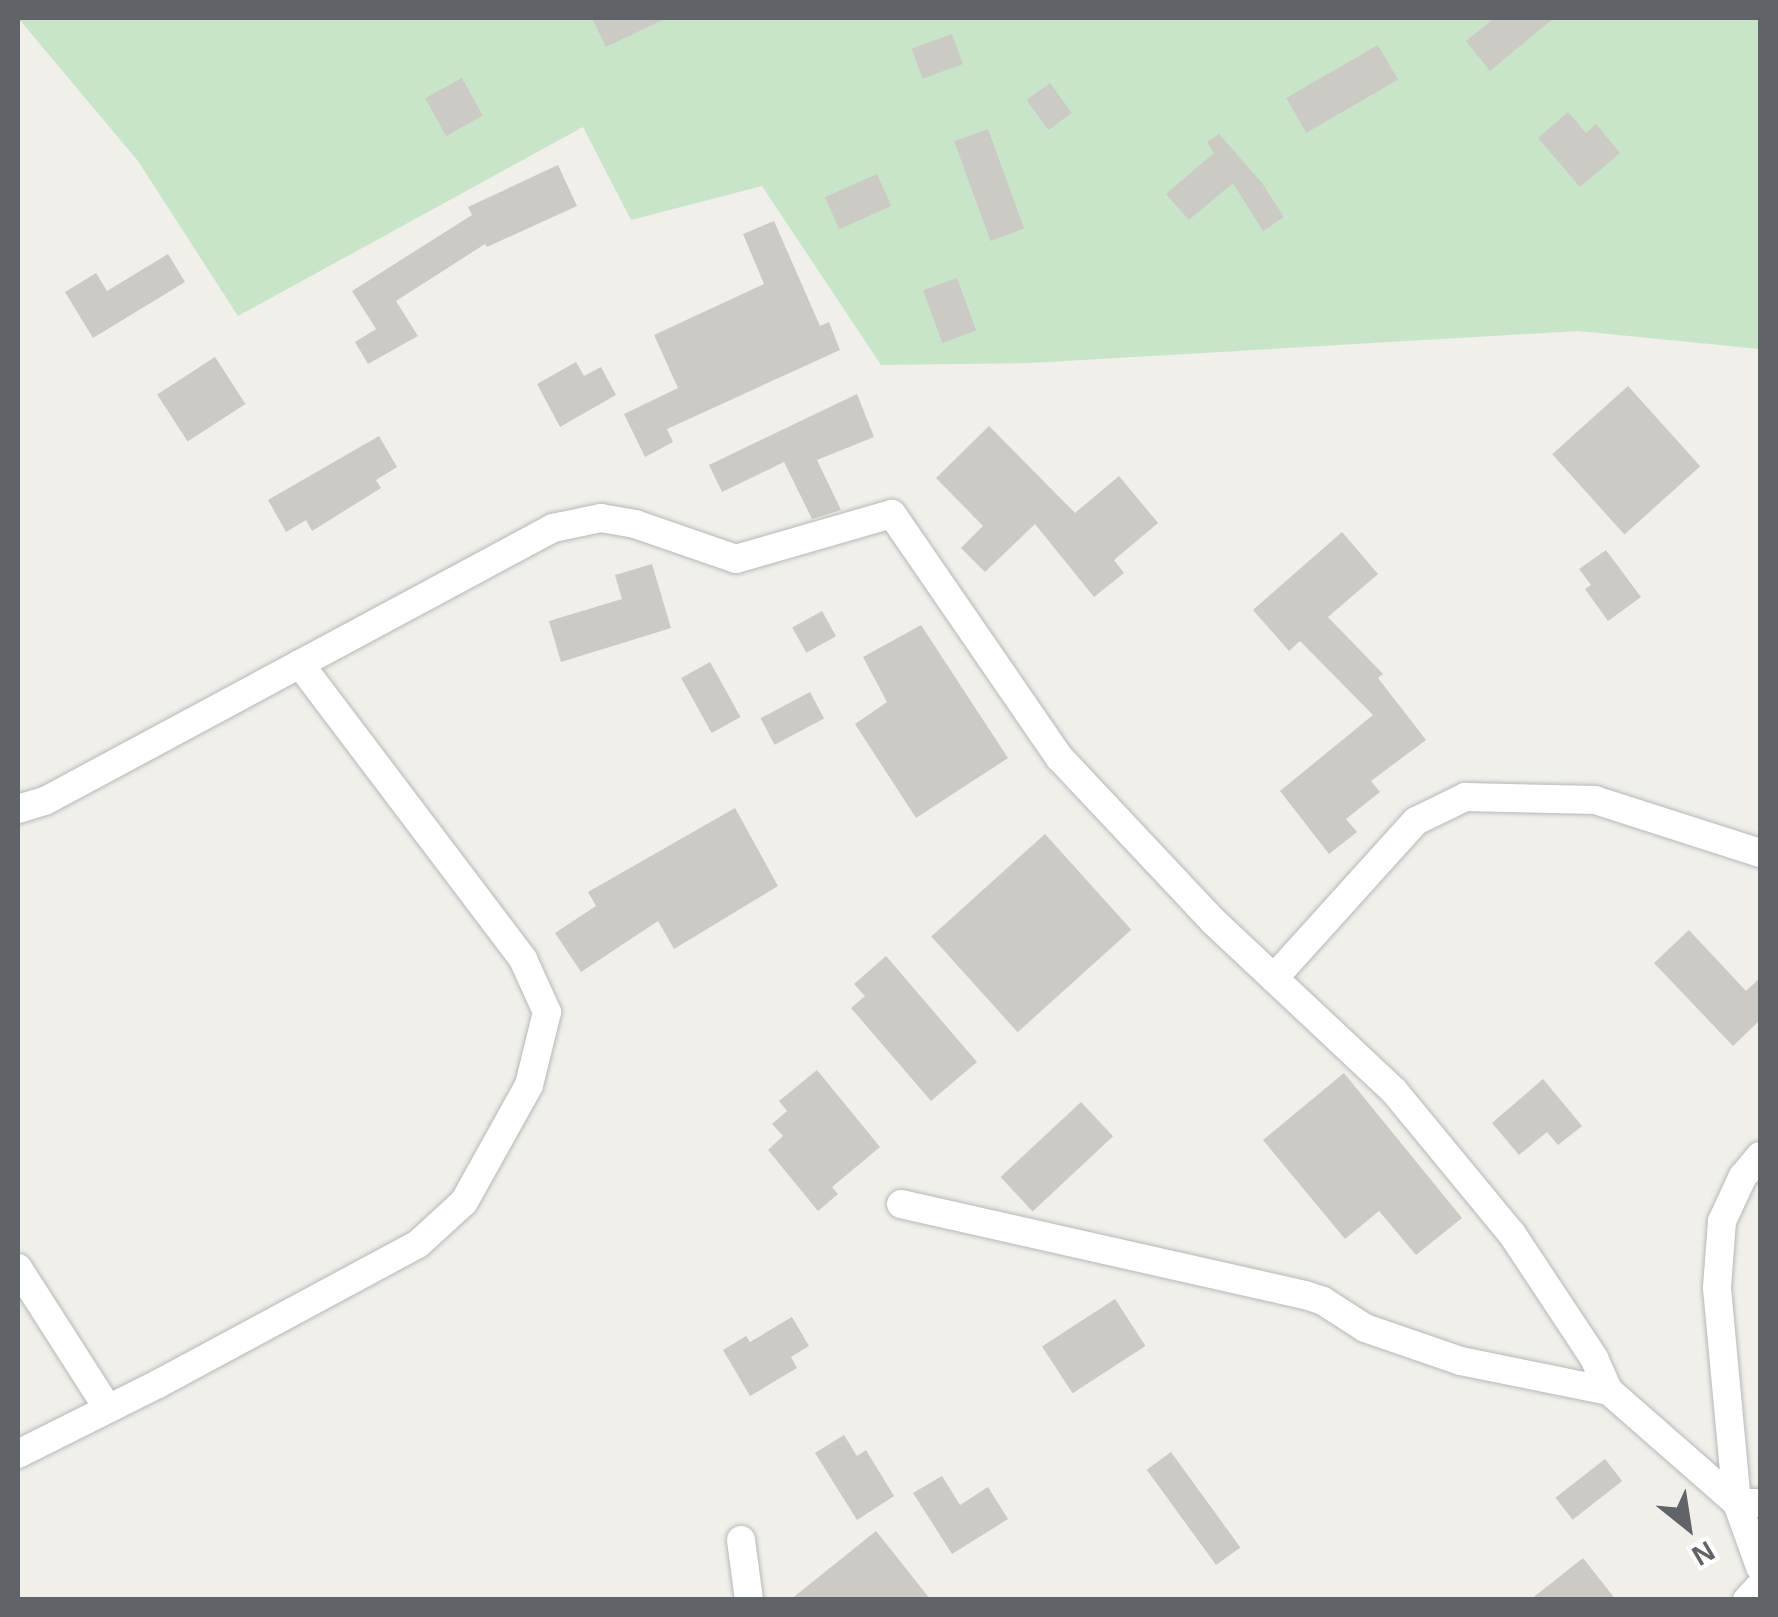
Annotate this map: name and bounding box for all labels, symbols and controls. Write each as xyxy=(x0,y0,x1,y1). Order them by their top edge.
north arrow xyxy=(1638,1477,1738,1577)
text: N xyxy=(1687,1535,1720,1572)

